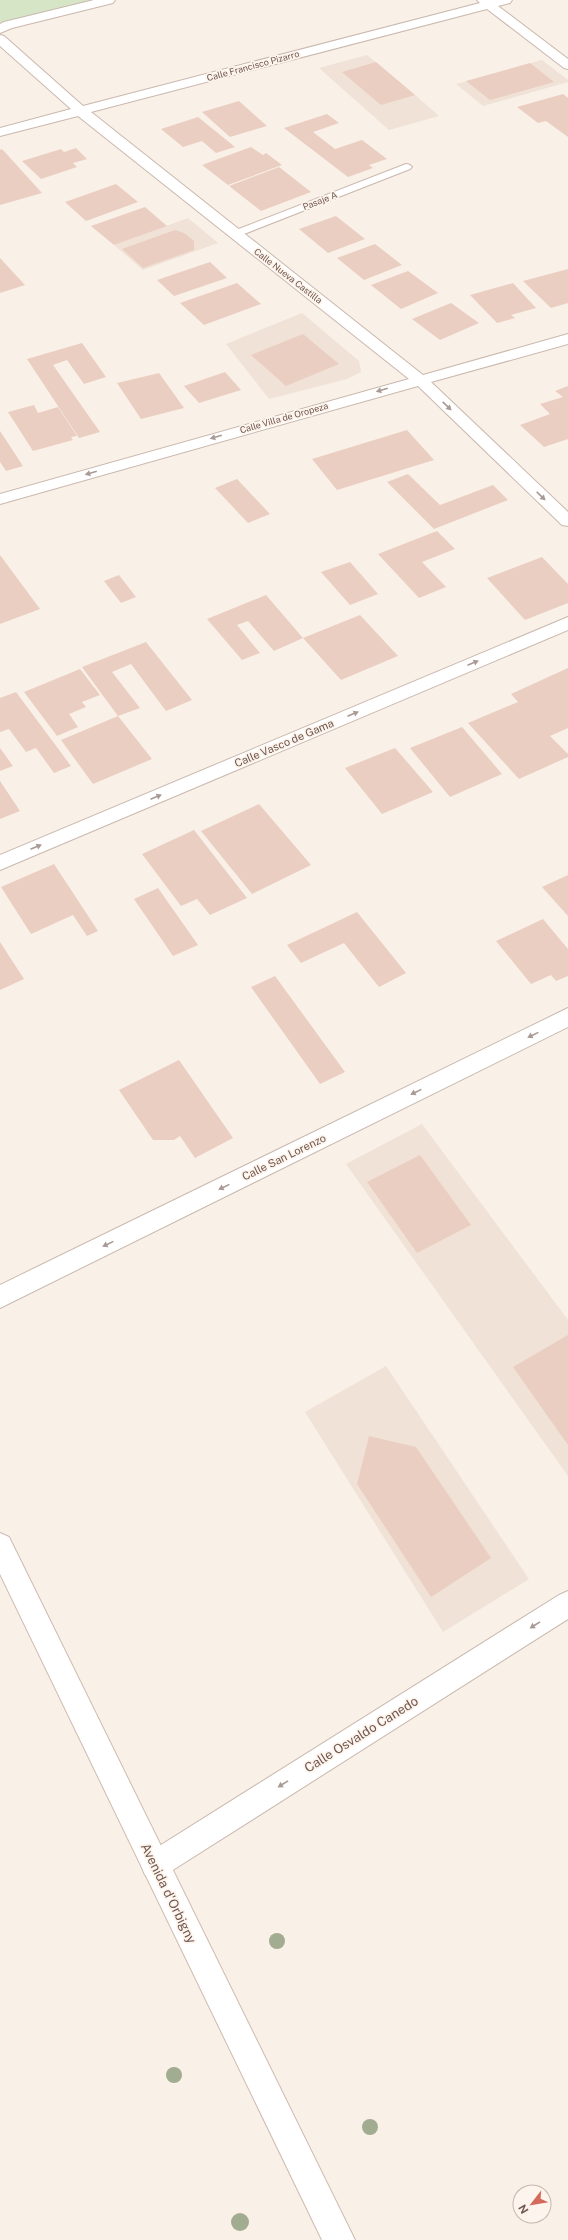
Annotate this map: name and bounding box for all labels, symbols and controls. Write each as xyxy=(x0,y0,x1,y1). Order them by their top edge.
street label: Calle Francisco Pizarro xyxy=(205,48,300,83)
street label: Pasaje A xyxy=(301,189,339,212)
street label: Calle Nueva Castilla xyxy=(252,246,325,306)
one-way arrow xyxy=(375,387,387,393)
street label: Calle Villa de Oropeza xyxy=(238,400,329,435)
one-way arrow xyxy=(442,401,452,411)
one-way arrow xyxy=(210,434,222,440)
one-way arrow xyxy=(85,470,97,476)
one-way arrow xyxy=(537,491,546,500)
one-way arrow xyxy=(467,660,478,666)
one-way arrow xyxy=(347,710,359,716)
street label: Calle Vasco de Gama xyxy=(233,717,335,769)
one-way arrow xyxy=(150,794,161,800)
one-way arrow xyxy=(30,844,42,850)
one-way arrow xyxy=(527,1032,539,1038)
one-way arrow xyxy=(411,1089,422,1095)
street label: Calle San Lorenzo xyxy=(240,1132,328,1182)
one-way arrow xyxy=(219,1184,230,1190)
one-way arrow xyxy=(102,1241,114,1247)
one-way arrow xyxy=(530,1621,540,1629)
street label: Calle Osvaldo Canedo xyxy=(302,1693,421,1776)
one-way arrow xyxy=(278,1780,288,1788)
street label: Avenida d'Orbigny xyxy=(138,1841,199,1946)
north arrow xyxy=(512,2184,552,2224)
text: N xyxy=(516,2202,531,2216)

